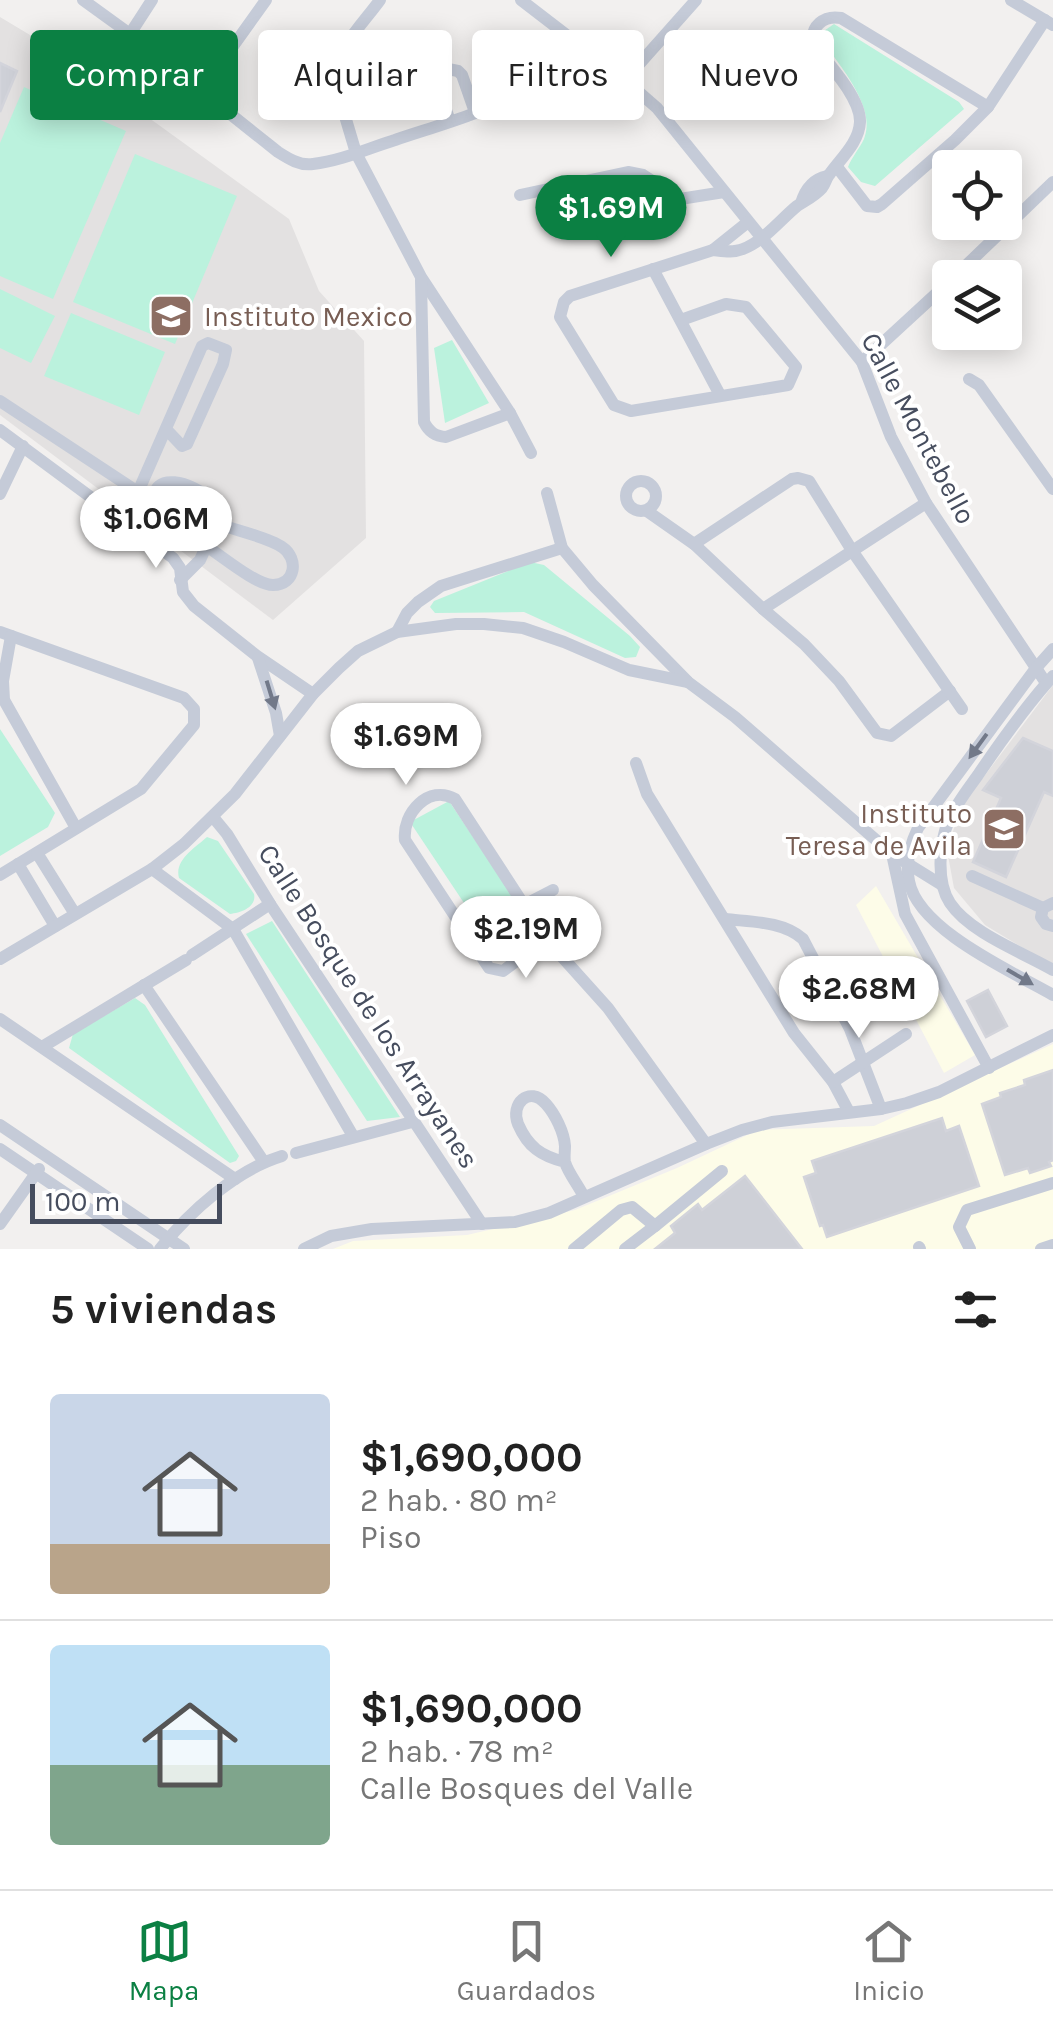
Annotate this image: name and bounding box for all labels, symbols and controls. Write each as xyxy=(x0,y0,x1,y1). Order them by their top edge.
chip: Comprar xyxy=(30,30,238,120)
chip: Alquilar xyxy=(258,30,452,120)
chip: Filtros xyxy=(472,30,644,120)
chip: Nuevo xyxy=(664,30,834,120)
map controls xyxy=(932,150,1022,350)
button: locate xyxy=(932,150,1022,240)
pin: $1.69M xyxy=(530,175,692,260)
text: $1.69M xyxy=(557,189,665,226)
button: layers xyxy=(932,260,1022,350)
school or university icon: Instituto Mexico xyxy=(148,293,194,339)
place label: Instituto Mexico xyxy=(204,300,413,333)
street label: Calle Montebello xyxy=(854,327,983,530)
pin: $1.06M xyxy=(75,486,237,571)
text: $1.06M xyxy=(102,500,210,537)
one-way arrow xyxy=(264,681,279,711)
pin: $1.69M xyxy=(325,703,487,788)
text: $1.69M xyxy=(352,717,460,754)
one-way arrow xyxy=(969,733,989,759)
place label: Instituto Teresa de Avila xyxy=(786,797,972,862)
school or university icon: Instituto Teresa de Avila xyxy=(981,806,1027,852)
street label: Calle Bosque de los Arrayanes xyxy=(251,838,486,1174)
pin: $2.19M xyxy=(445,896,607,981)
text: $2.19M xyxy=(472,910,580,947)
pin: $2.68M xyxy=(778,956,940,1041)
one-way arrow xyxy=(1006,968,1035,985)
text: $2.68M xyxy=(801,970,917,1007)
scale bar xyxy=(30,1179,222,1224)
text: 100 m xyxy=(45,1185,120,1218)
icon: filters xyxy=(948,1282,1003,1337)
text: 5 viviendas xyxy=(50,1284,277,1334)
text: $1,690,000 xyxy=(360,1432,583,1482)
icon: home xyxy=(130,1434,250,1554)
text: 2 hab. · 80 m² xyxy=(360,1482,558,1519)
text: Piso xyxy=(360,1519,422,1556)
text: $1,690,000 xyxy=(360,1683,583,1733)
icon: home xyxy=(130,1685,250,1805)
text: 2 hab. · 78 m² xyxy=(360,1733,554,1770)
text: Calle Bosques del Valle xyxy=(360,1770,693,1807)
tab: Mapa xyxy=(129,1914,200,2007)
tab: Guardados xyxy=(457,1914,596,2007)
tab: Inicio xyxy=(853,1914,924,2007)

